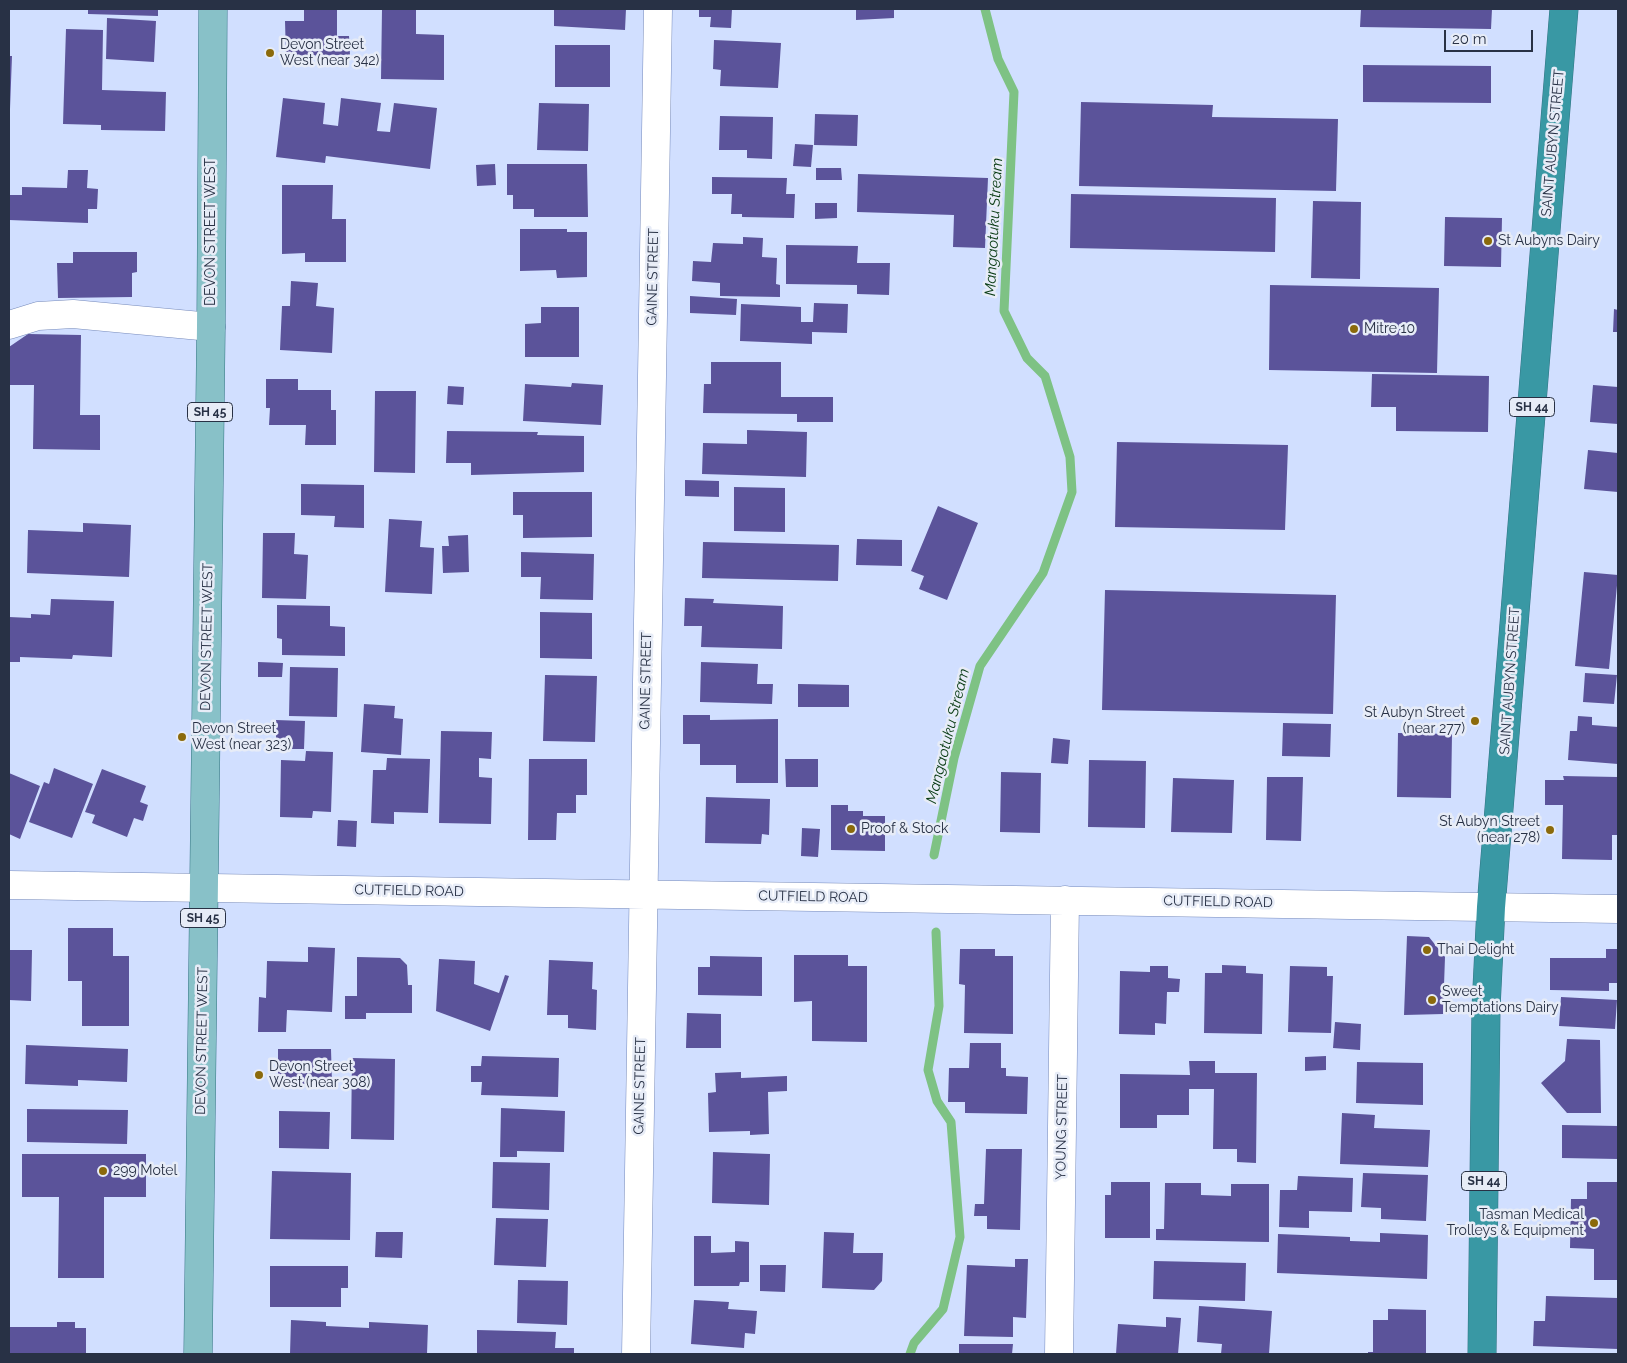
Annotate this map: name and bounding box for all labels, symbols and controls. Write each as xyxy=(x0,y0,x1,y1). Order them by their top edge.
scale bar xyxy=(1447,20,1536,52)
text: 20 m xyxy=(1452,30,1487,48)
place label: Devon Street West (near 342) xyxy=(280,37,379,70)
marker: Devon Street West (near 342) xyxy=(264,47,276,59)
street label: SAINT AUBYN STREET xyxy=(1538,69,1568,217)
water label: Mangaotuku Stream xyxy=(981,157,1007,297)
street label: DEVON STREET WEST xyxy=(203,158,219,306)
street label: GAINE STREET xyxy=(644,228,662,326)
place label: St Aubyns Dairy xyxy=(1498,233,1600,249)
marker: St Aubyns Dairy xyxy=(1482,235,1494,247)
place label: Mitre 10 xyxy=(1364,321,1415,337)
marker: Mitre 10 xyxy=(1348,323,1360,335)
road number: SH 44 xyxy=(1510,398,1554,417)
road number: SH 45 xyxy=(188,402,232,422)
street label: DEVON STREET WEST xyxy=(197,563,217,711)
street label: SAINT AUBYN STREET xyxy=(1496,607,1524,755)
street label: GAINE STREET xyxy=(637,632,655,730)
water label: Mangaotuku Stream xyxy=(923,667,973,805)
place label: St Aubyn Street (near 277) xyxy=(1364,705,1465,738)
marker: St Aubyn Street (near 277) xyxy=(1469,715,1481,727)
place label: Devon Street West (near 323) xyxy=(192,721,291,754)
marker: Devon Street West (near 323) xyxy=(176,731,188,743)
place label: St Aubyn Street (near 278) xyxy=(1439,814,1540,846)
place label: Proof & Stock xyxy=(861,821,948,837)
marker: Proof & Stock xyxy=(845,823,857,835)
marker: St Aubyn Street (near 278) xyxy=(1544,824,1556,836)
street label: CUTFIELD ROAD xyxy=(354,882,464,900)
street label: CUTFIELD ROAD xyxy=(758,888,868,906)
street label: CUTFIELD ROAD xyxy=(1163,893,1273,911)
road number: SH 45 xyxy=(180,908,226,928)
place label: Thai Delight xyxy=(1437,942,1514,958)
marker: Thai Delight xyxy=(1421,944,1433,956)
street label: DEVON STREET WEST xyxy=(192,967,212,1115)
place label: Sweet Temptations Dairy xyxy=(1442,984,1559,1016)
marker: Sweet Temptations Dairy xyxy=(1426,994,1438,1006)
street label: GAINE STREET xyxy=(631,1037,649,1135)
place label: Devon Street West (near 308) xyxy=(269,1059,370,1092)
marker: Devon Street West (near 308) xyxy=(253,1069,265,1081)
street label: YOUNG STREET xyxy=(1053,1074,1071,1180)
place label: 299 Motel xyxy=(113,1163,177,1179)
marker: 299 Motel xyxy=(97,1165,109,1177)
road number: SH 44 xyxy=(1462,1172,1506,1190)
place label: Tasman Medical Trolleys & Equipment xyxy=(1447,1207,1584,1240)
marker: Tasman Medical Trolleys & Equipment xyxy=(1588,1217,1600,1229)

